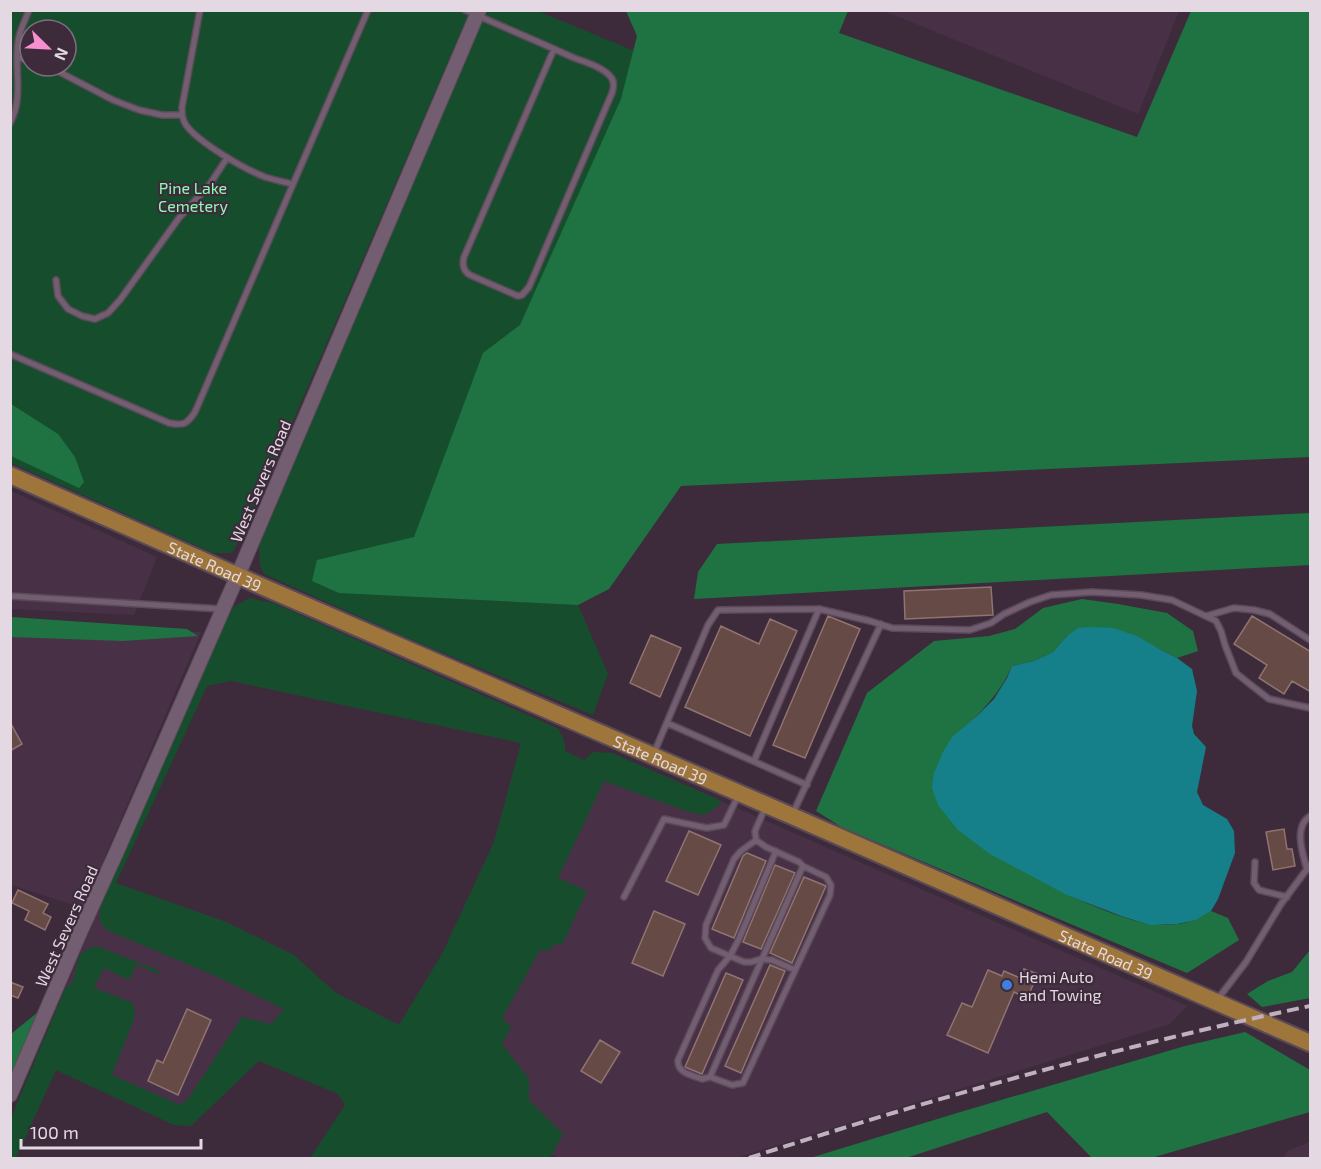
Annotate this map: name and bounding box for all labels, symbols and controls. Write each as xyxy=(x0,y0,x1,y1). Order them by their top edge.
north arrow xyxy=(18,18,78,78)
text: N xyxy=(51,45,73,63)
park label: Pine Lake Cemetery xyxy=(158,178,228,215)
street label: West Severs Road xyxy=(226,417,294,545)
street label: State Road 39 xyxy=(165,537,265,595)
street label: State Road 39 xyxy=(611,730,711,788)
street label: West Severs Road xyxy=(31,862,101,990)
street label: State Road 39 xyxy=(1056,925,1156,983)
place label: Hemi Auto and Towing xyxy=(1019,967,1101,1004)
marker: Hemi Auto and Towing xyxy=(1000,978,1014,992)
scale bar xyxy=(21,1112,201,1150)
text: 100 m xyxy=(30,1121,79,1143)

